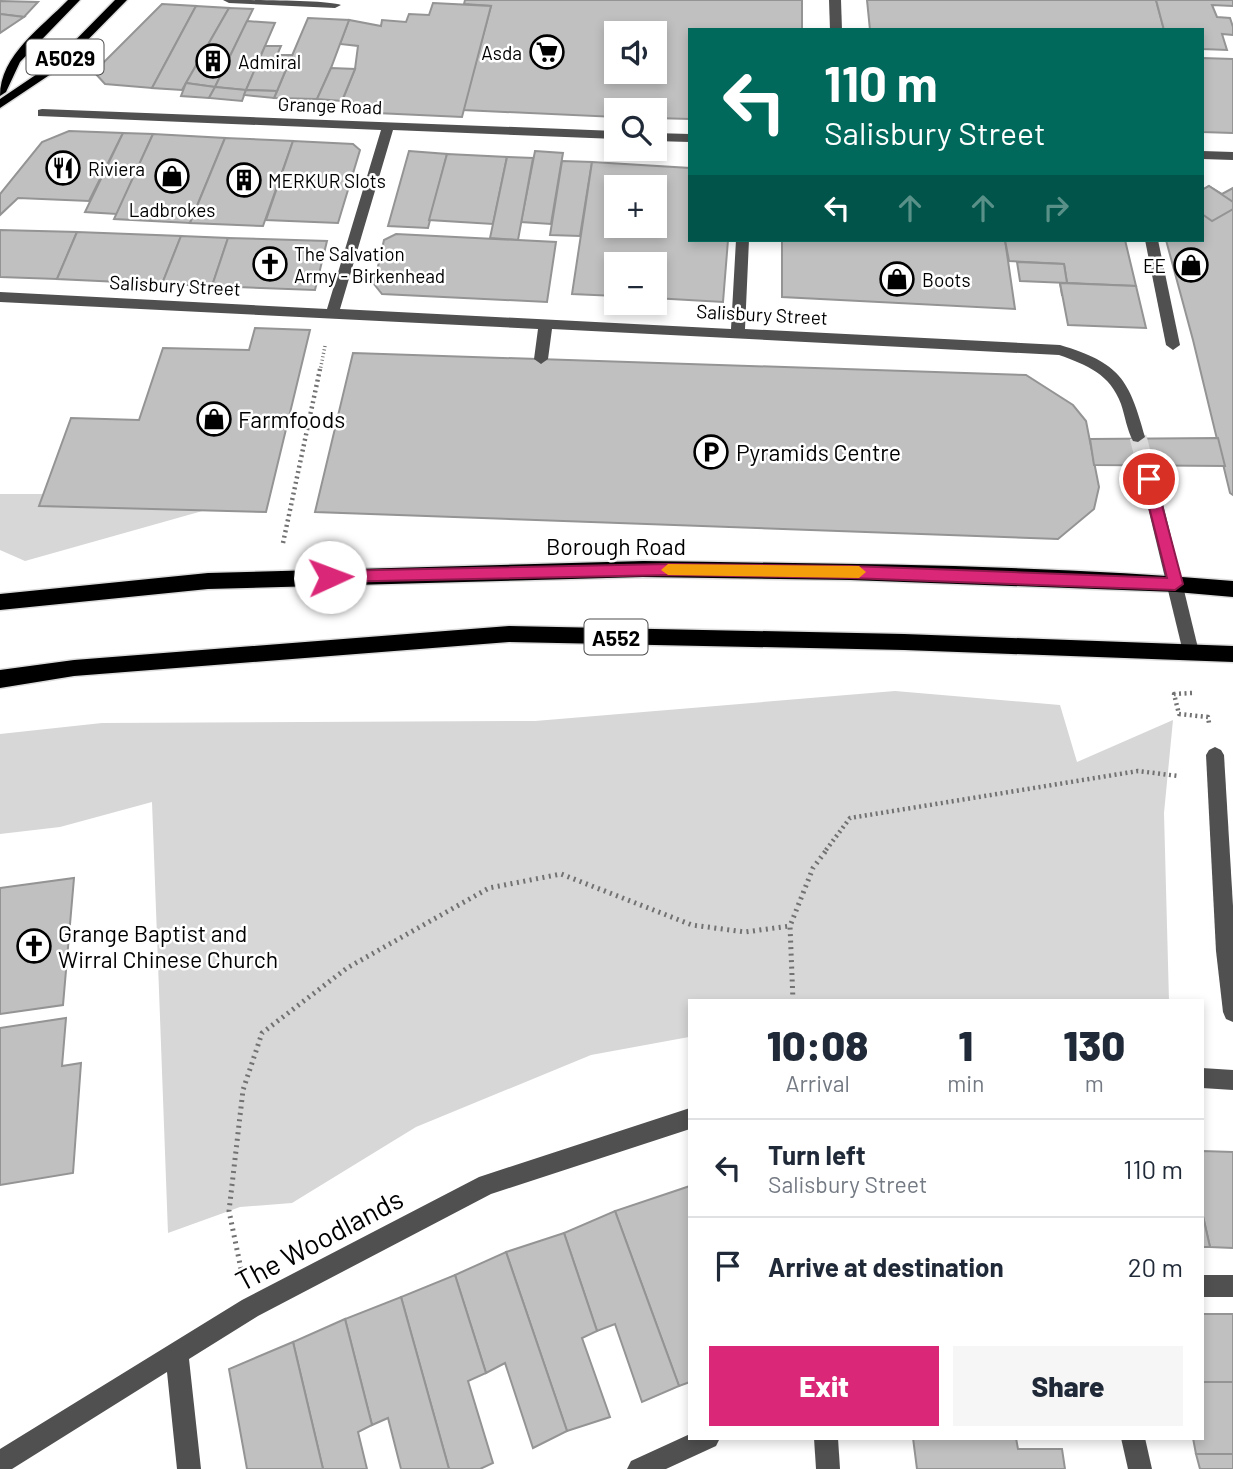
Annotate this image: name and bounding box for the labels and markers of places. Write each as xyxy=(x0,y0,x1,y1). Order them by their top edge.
supermarket icon: Asda xyxy=(528,33,566,71)
place label: Asda xyxy=(481,41,522,64)
building icon: Admiral xyxy=(194,42,232,80)
place label: Admiral xyxy=(238,50,301,73)
restaurant icon: Riviera xyxy=(44,149,82,187)
place label: Riviera xyxy=(88,157,145,180)
shop icon: Ladbrokes xyxy=(153,157,191,195)
building icon: MERKUR Slots xyxy=(225,161,263,199)
place label: MERKUR Slots xyxy=(268,169,386,192)
place label: Ladbrokes xyxy=(129,198,215,221)
place label: The Salvation Army - Birkenhead xyxy=(294,242,445,287)
church icon: The Salvation Army - Birkenhead xyxy=(251,245,289,283)
shop icon: EE xyxy=(1172,246,1210,284)
place label: EE xyxy=(1143,254,1166,277)
shop icon: Boots xyxy=(878,260,916,298)
place label: Boots xyxy=(922,268,971,291)
shop icon: Farmfoods xyxy=(195,400,233,438)
place label: Farmfoods xyxy=(238,405,345,433)
parking icon: Pyramids Centre xyxy=(692,433,730,471)
place label: Pyramids Centre xyxy=(736,438,901,466)
pin xyxy=(1119,449,1179,509)
place label: Grange Baptist and Wirral Chinese Church xyxy=(58,919,278,973)
church icon: Grange Baptist and Wirral Chinese Church xyxy=(15,927,53,965)

